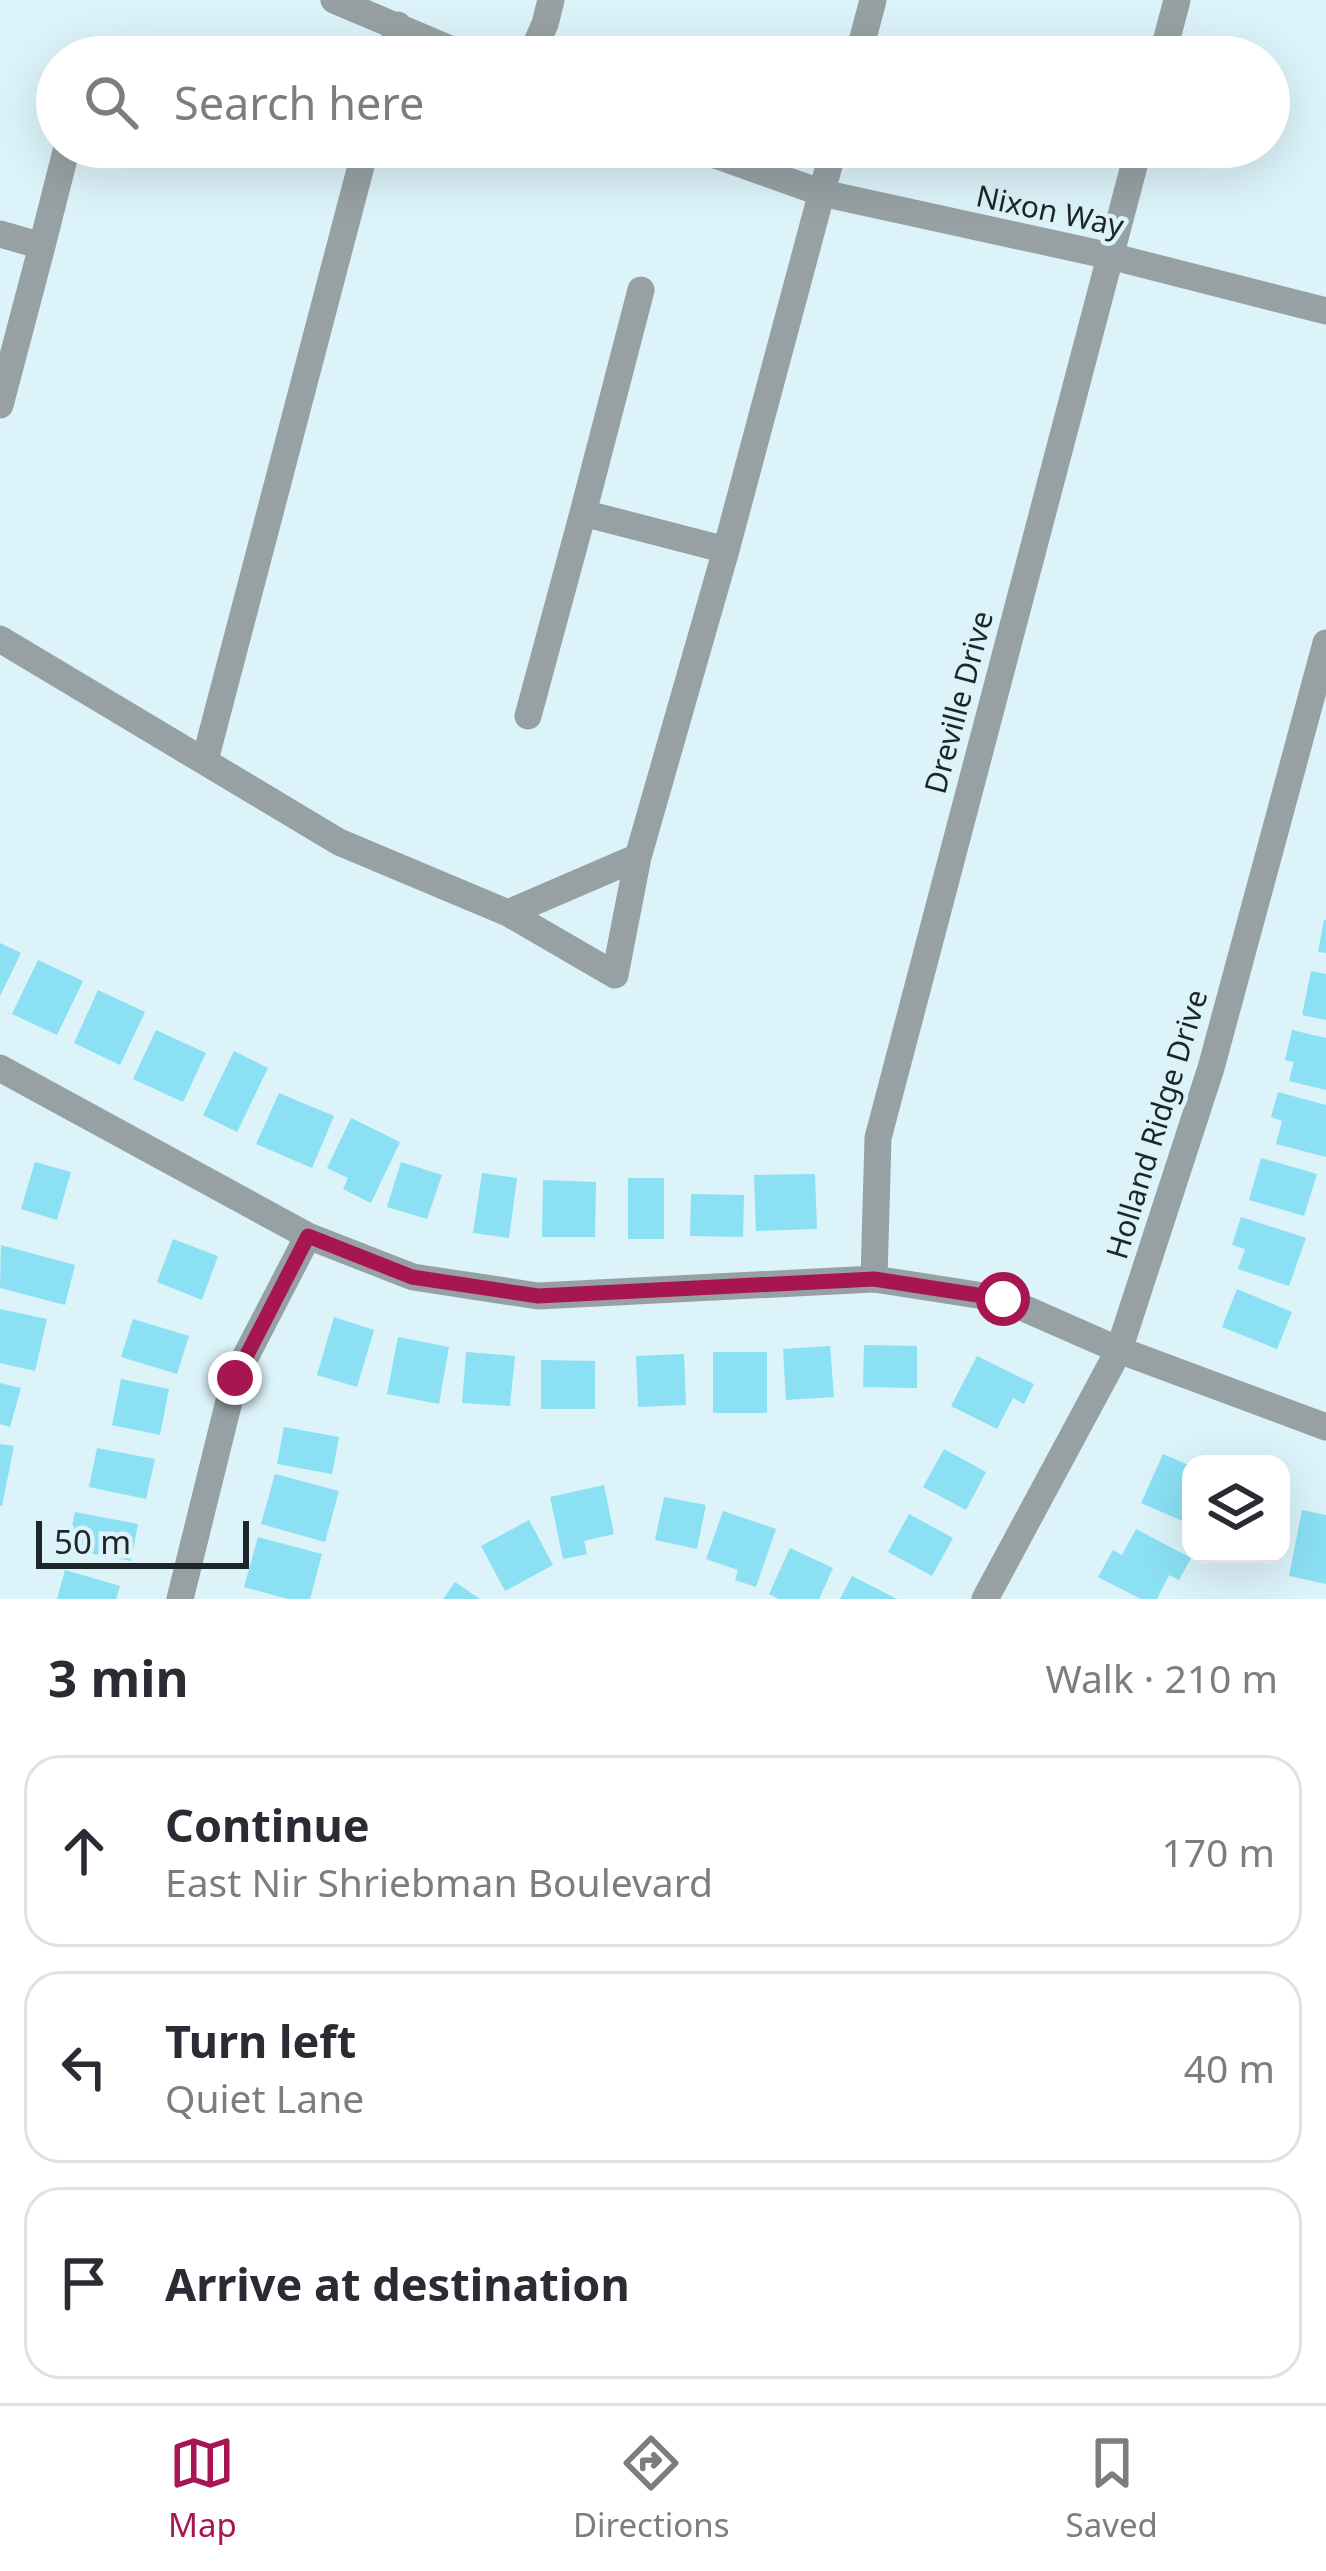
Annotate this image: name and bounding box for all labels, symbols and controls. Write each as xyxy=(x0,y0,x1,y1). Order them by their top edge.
search box xyxy=(36,36,1290,168)
icon: search xyxy=(78,69,144,135)
text: Search here xyxy=(174,72,424,133)
street label: Nixon Way xyxy=(973,174,1128,246)
street label: Dreville Drive xyxy=(914,606,1002,798)
street label: Holland Ridge Drive xyxy=(1096,984,1216,1264)
route start xyxy=(976,1272,1030,1326)
route end xyxy=(208,1351,262,1405)
map controls xyxy=(1182,1455,1290,1563)
button: layers xyxy=(1182,1455,1290,1563)
scale bar xyxy=(36,1515,249,1568)
text: 50 m xyxy=(54,1519,131,1564)
text: 3 min xyxy=(48,1642,189,1712)
text: Walk · 210 m xyxy=(1045,1651,1278,1704)
text: Continue xyxy=(165,1794,370,1855)
icon: ahead xyxy=(51,1818,117,1884)
text: 170 m xyxy=(1161,1825,1275,1878)
text: East Nir Shriebman Boulevard xyxy=(165,1855,713,1908)
text: Turn left xyxy=(165,2010,356,2071)
icon: left xyxy=(51,2034,117,2100)
text: 40 m xyxy=(1184,2041,1275,2094)
text: Quiet Lane xyxy=(165,2071,364,2124)
icon: arrive xyxy=(51,2250,117,2316)
text: Arrive at destination xyxy=(165,2253,630,2314)
tab: Map xyxy=(168,2430,237,2547)
tab: Directions xyxy=(573,2430,730,2547)
tab: Saved xyxy=(1066,2430,1158,2547)

